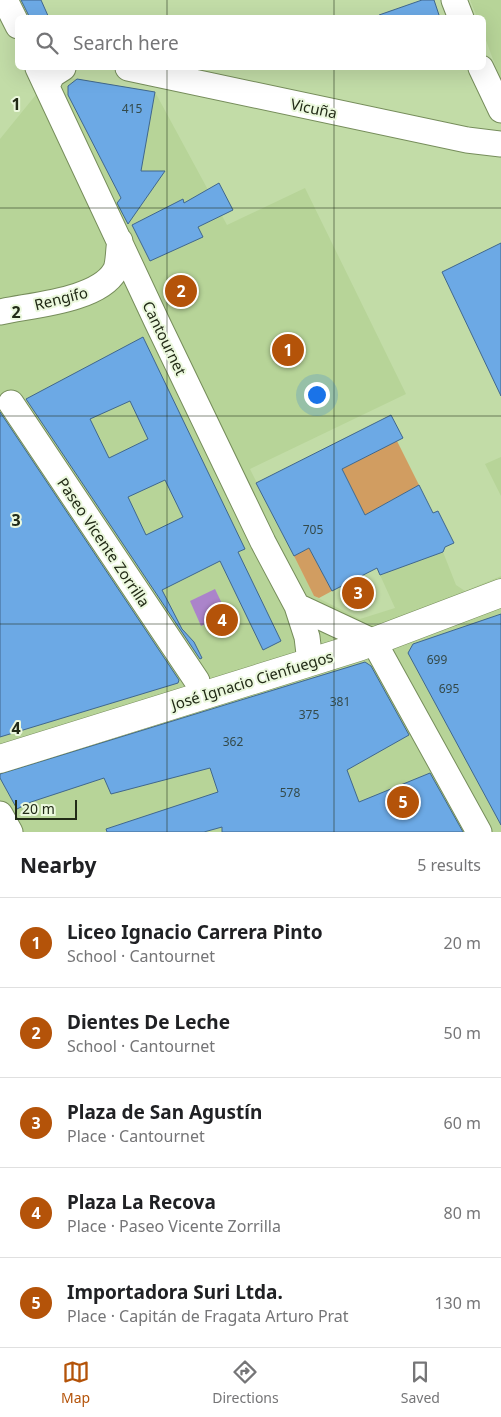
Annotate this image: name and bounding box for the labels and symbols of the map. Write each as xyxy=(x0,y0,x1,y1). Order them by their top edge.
text: 1 xyxy=(11,93,21,115)
street label: Vicuña xyxy=(289,93,339,123)
house number: 415 xyxy=(122,100,142,117)
pin: 2 xyxy=(165,272,197,310)
street label: Rengifo xyxy=(32,282,90,314)
street label: Cantournet xyxy=(138,298,192,379)
text: 2 xyxy=(11,301,21,323)
pin: 1 xyxy=(272,331,304,369)
your location xyxy=(304,382,330,408)
street label: Paseo Vicente Zorrilla xyxy=(53,473,155,611)
text: 3 xyxy=(11,509,21,531)
house number: 705 xyxy=(303,521,323,538)
pin: 3 xyxy=(342,574,374,612)
pin: 4 xyxy=(206,601,238,639)
street label: José Ignacio Cienfuegos xyxy=(167,646,335,715)
house number: 699 xyxy=(427,651,447,668)
house number: 695 xyxy=(439,680,459,697)
house number: 381 xyxy=(330,693,350,710)
house number: 375 xyxy=(299,706,319,723)
text: 4 xyxy=(11,717,21,739)
house number: 362 xyxy=(223,733,243,750)
pin: 5 xyxy=(387,783,419,821)
house number: 578 xyxy=(280,784,300,801)
scale bar xyxy=(15,797,78,820)

